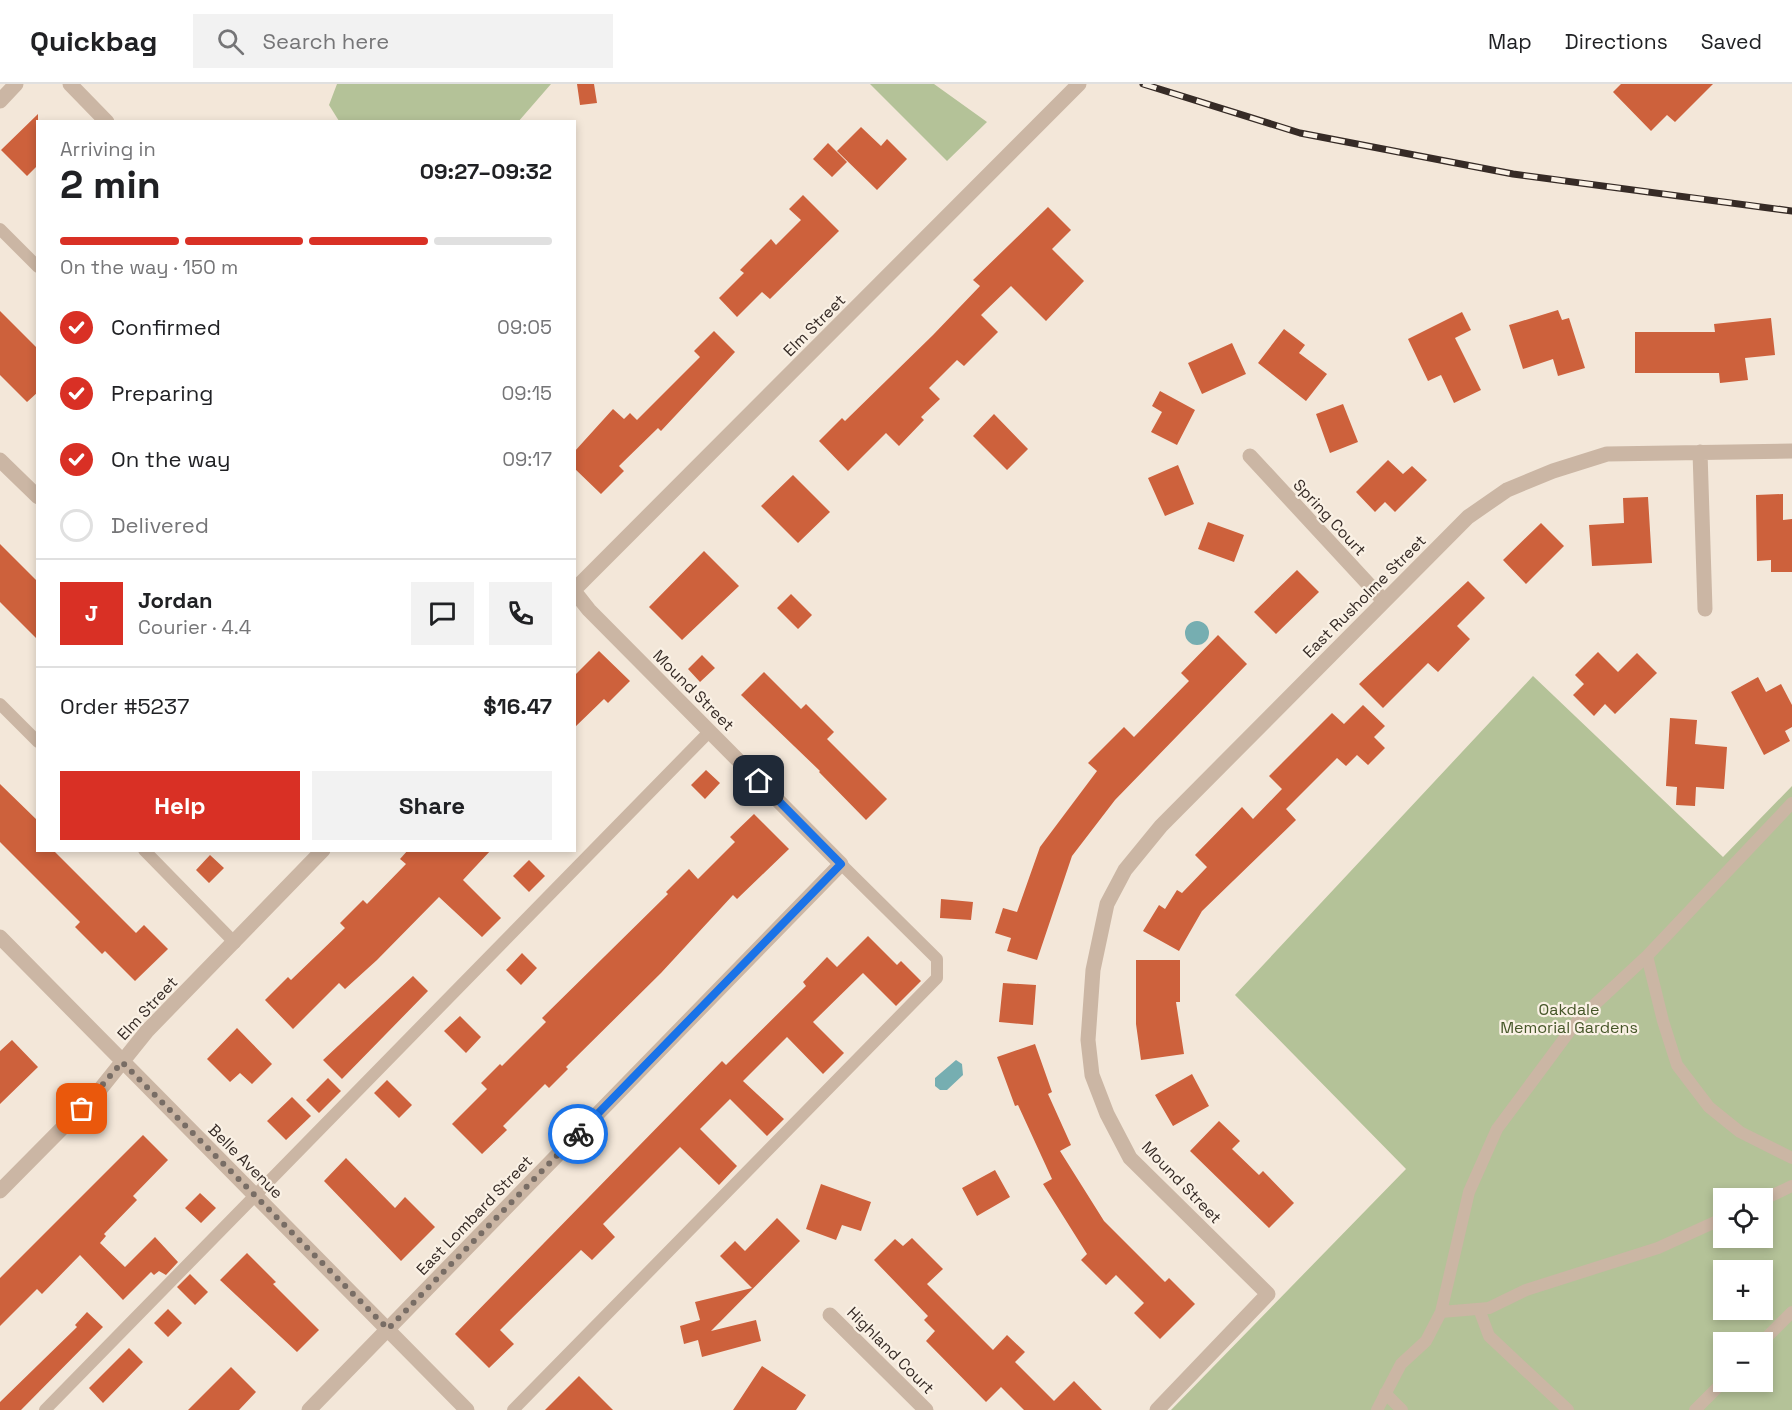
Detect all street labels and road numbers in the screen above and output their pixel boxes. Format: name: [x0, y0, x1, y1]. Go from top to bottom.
street label: Elm Street: [779, 290, 850, 361]
street label: Spring Court: [1289, 474, 1371, 560]
street label: East Rusholme Street: [1298, 530, 1430, 662]
street label: Mound Street: [649, 645, 739, 735]
street label: Elm Street: [113, 972, 182, 1045]
street label: Belle Avenue: [204, 1119, 288, 1203]
street label: Mound Street: [1137, 1137, 1226, 1228]
street label: East Lombard Street: [412, 1151, 537, 1280]
street label: Highland Court: [842, 1302, 939, 1399]

